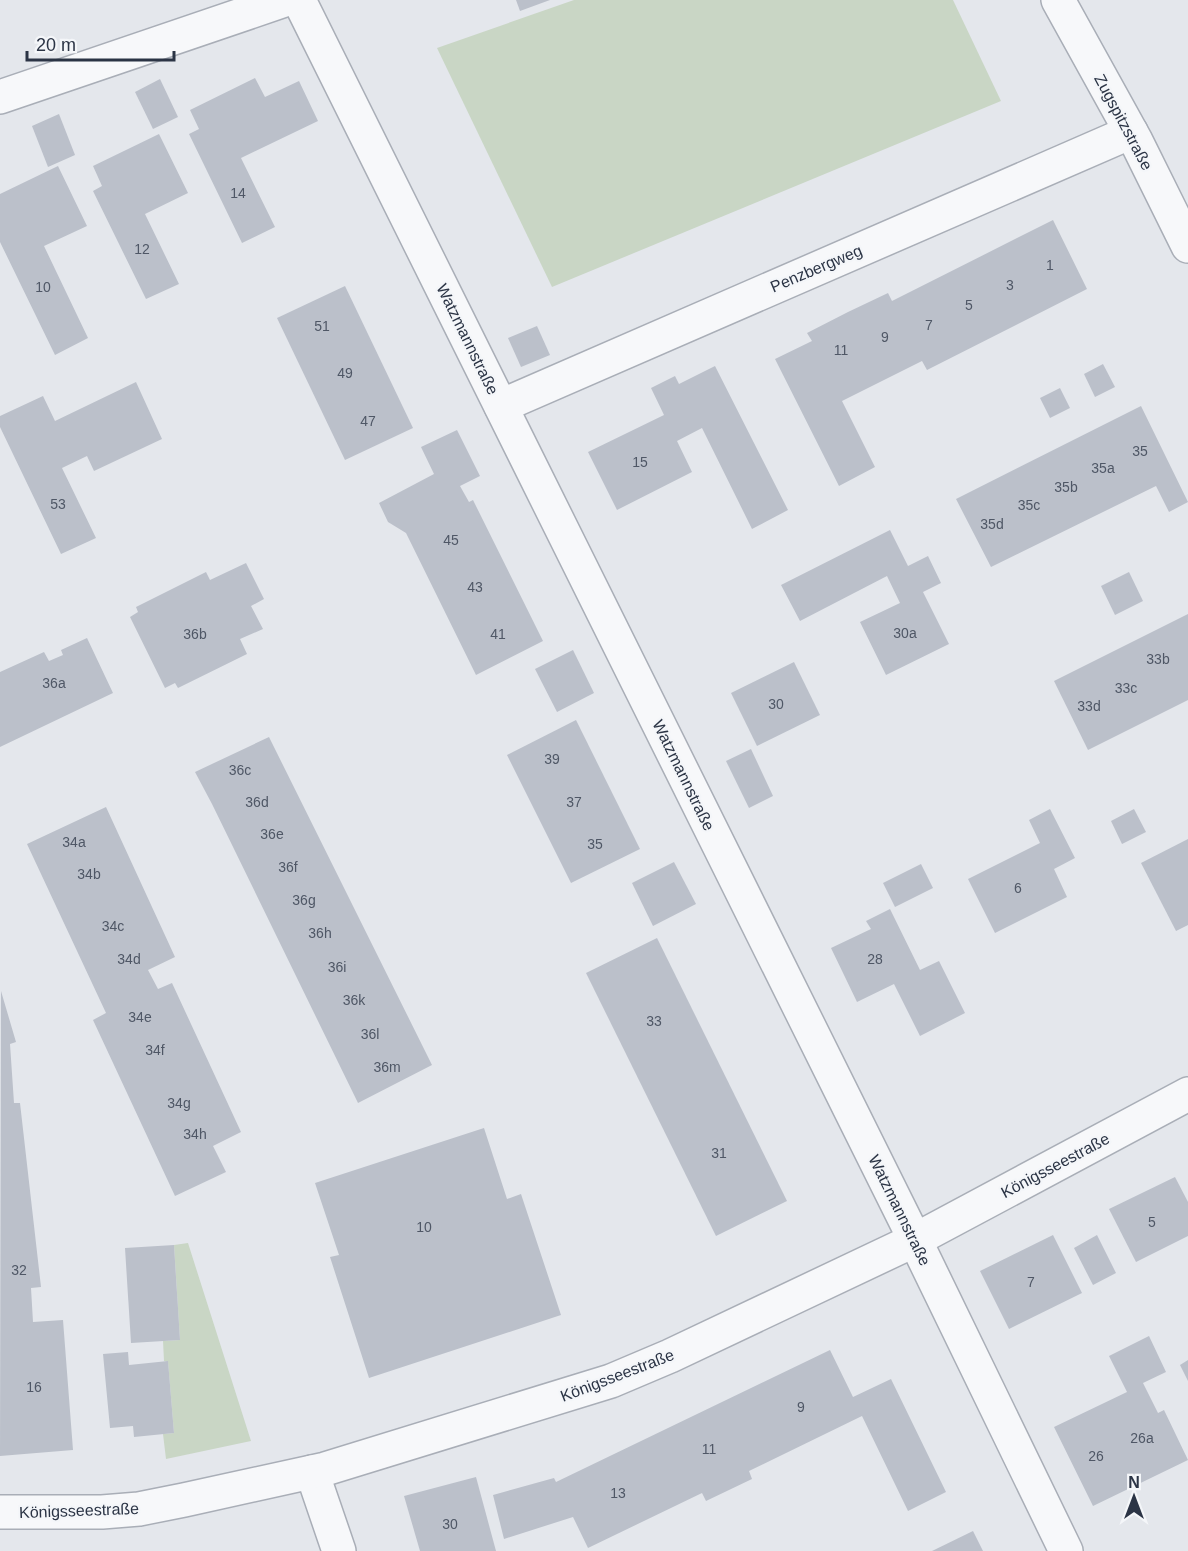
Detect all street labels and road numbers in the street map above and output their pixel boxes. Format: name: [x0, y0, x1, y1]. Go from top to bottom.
street label: Zugspitzstraße: [1091, 72, 1156, 173]
street label: Penzbergweg: [768, 242, 865, 295]
street label: Watzmannstraße: [433, 281, 502, 398]
street label: Watzmannstraße: [649, 717, 718, 834]
street label: Königsseestraße: [998, 1130, 1112, 1201]
street label: Watzmannstraße: [865, 1152, 934, 1269]
street label: Königsseestraße: [558, 1346, 676, 1405]
street label: Königsseestraße: [19, 1500, 139, 1521]

